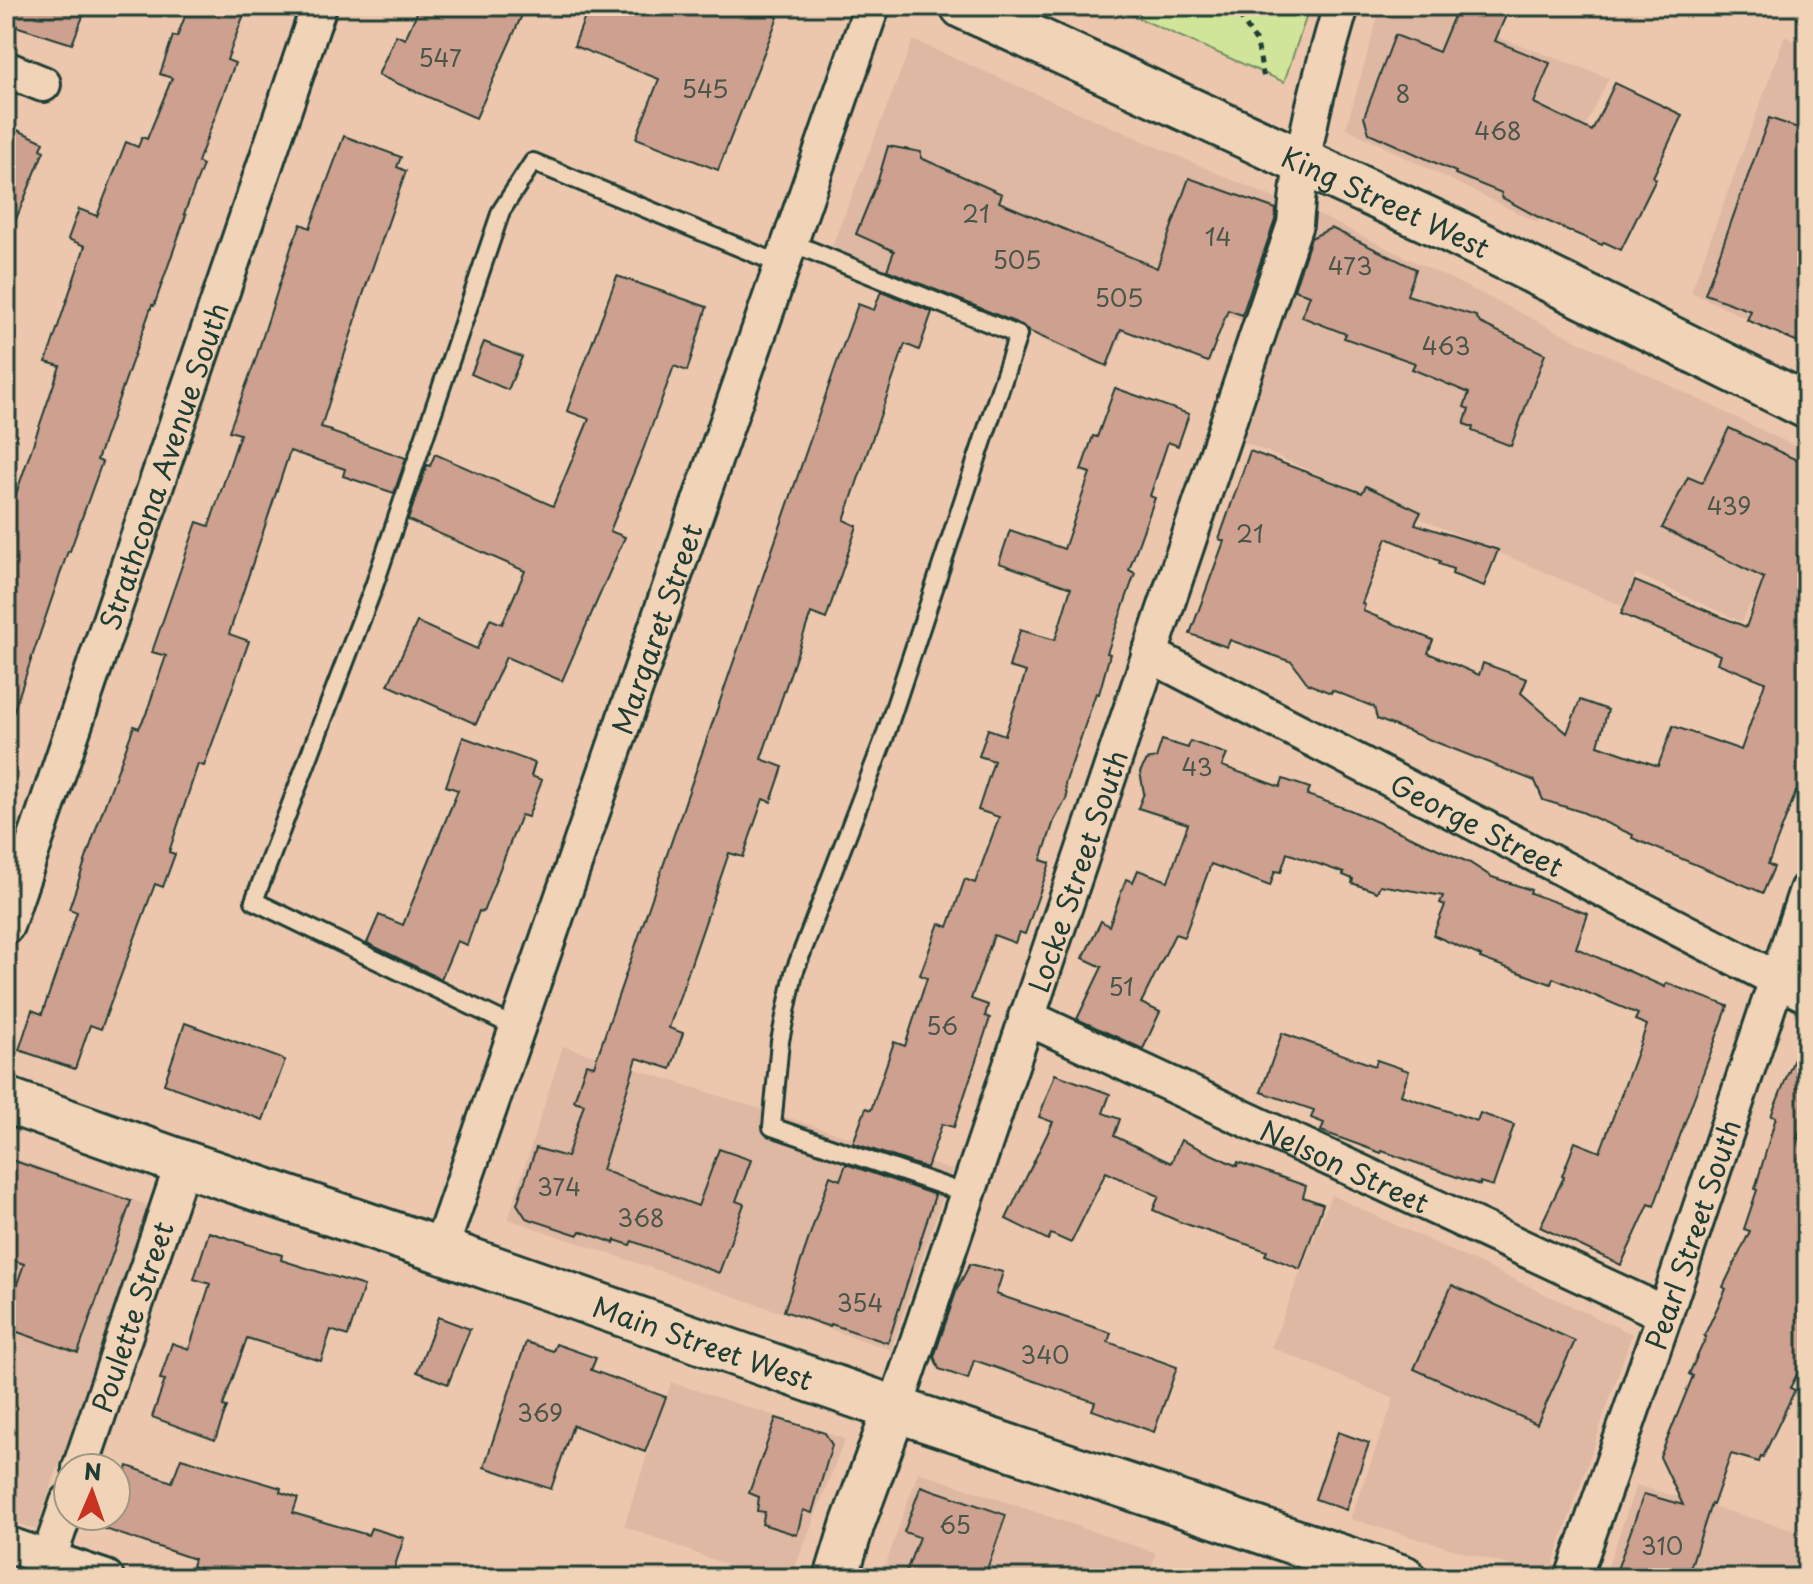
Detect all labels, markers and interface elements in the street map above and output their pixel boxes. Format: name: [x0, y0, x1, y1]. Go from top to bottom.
house number: 547: [418, 39, 462, 75]
house number: 545: [681, 70, 729, 106]
house number: 8: [1396, 75, 1411, 111]
house number: 468: [1474, 112, 1522, 148]
street label: King Street West: [1275, 134, 1498, 268]
house number: 21: [962, 195, 990, 231]
house number: 14: [1205, 218, 1231, 254]
house number: 505: [992, 241, 1042, 277]
house number: 473: [1328, 247, 1372, 283]
house number: 505: [1094, 279, 1144, 315]
street label: Strathcona Avenue South: [87, 296, 238, 635]
house number: 463: [1422, 327, 1470, 363]
house number: 439: [1707, 487, 1751, 523]
house number: 21: [1236, 515, 1264, 551]
street label: Margaret Street: [599, 517, 712, 740]
street label: Locke Street South: [1016, 744, 1138, 998]
house number: 43: [1181, 748, 1213, 784]
street label: George Street: [1383, 761, 1572, 887]
house number: 51: [1108, 968, 1134, 1004]
house number: 56: [926, 1007, 958, 1043]
street label: Nelson Street: [1254, 1108, 1437, 1223]
street label: Pearl Street South: [1633, 1113, 1750, 1355]
house number: 374: [537, 1168, 581, 1204]
house number: 368: [617, 1199, 665, 1235]
street label: Poulette Street: [79, 1215, 183, 1418]
street label: Main Street West: [587, 1284, 819, 1400]
house number: 354: [837, 1284, 883, 1320]
house number: 340: [1020, 1336, 1070, 1372]
house number: 369: [517, 1394, 563, 1430]
north arrow: [52, 1452, 132, 1532]
text: N: [83, 1454, 102, 1487]
house number: 65: [939, 1506, 971, 1542]
house number: 310: [1641, 1527, 1683, 1563]

